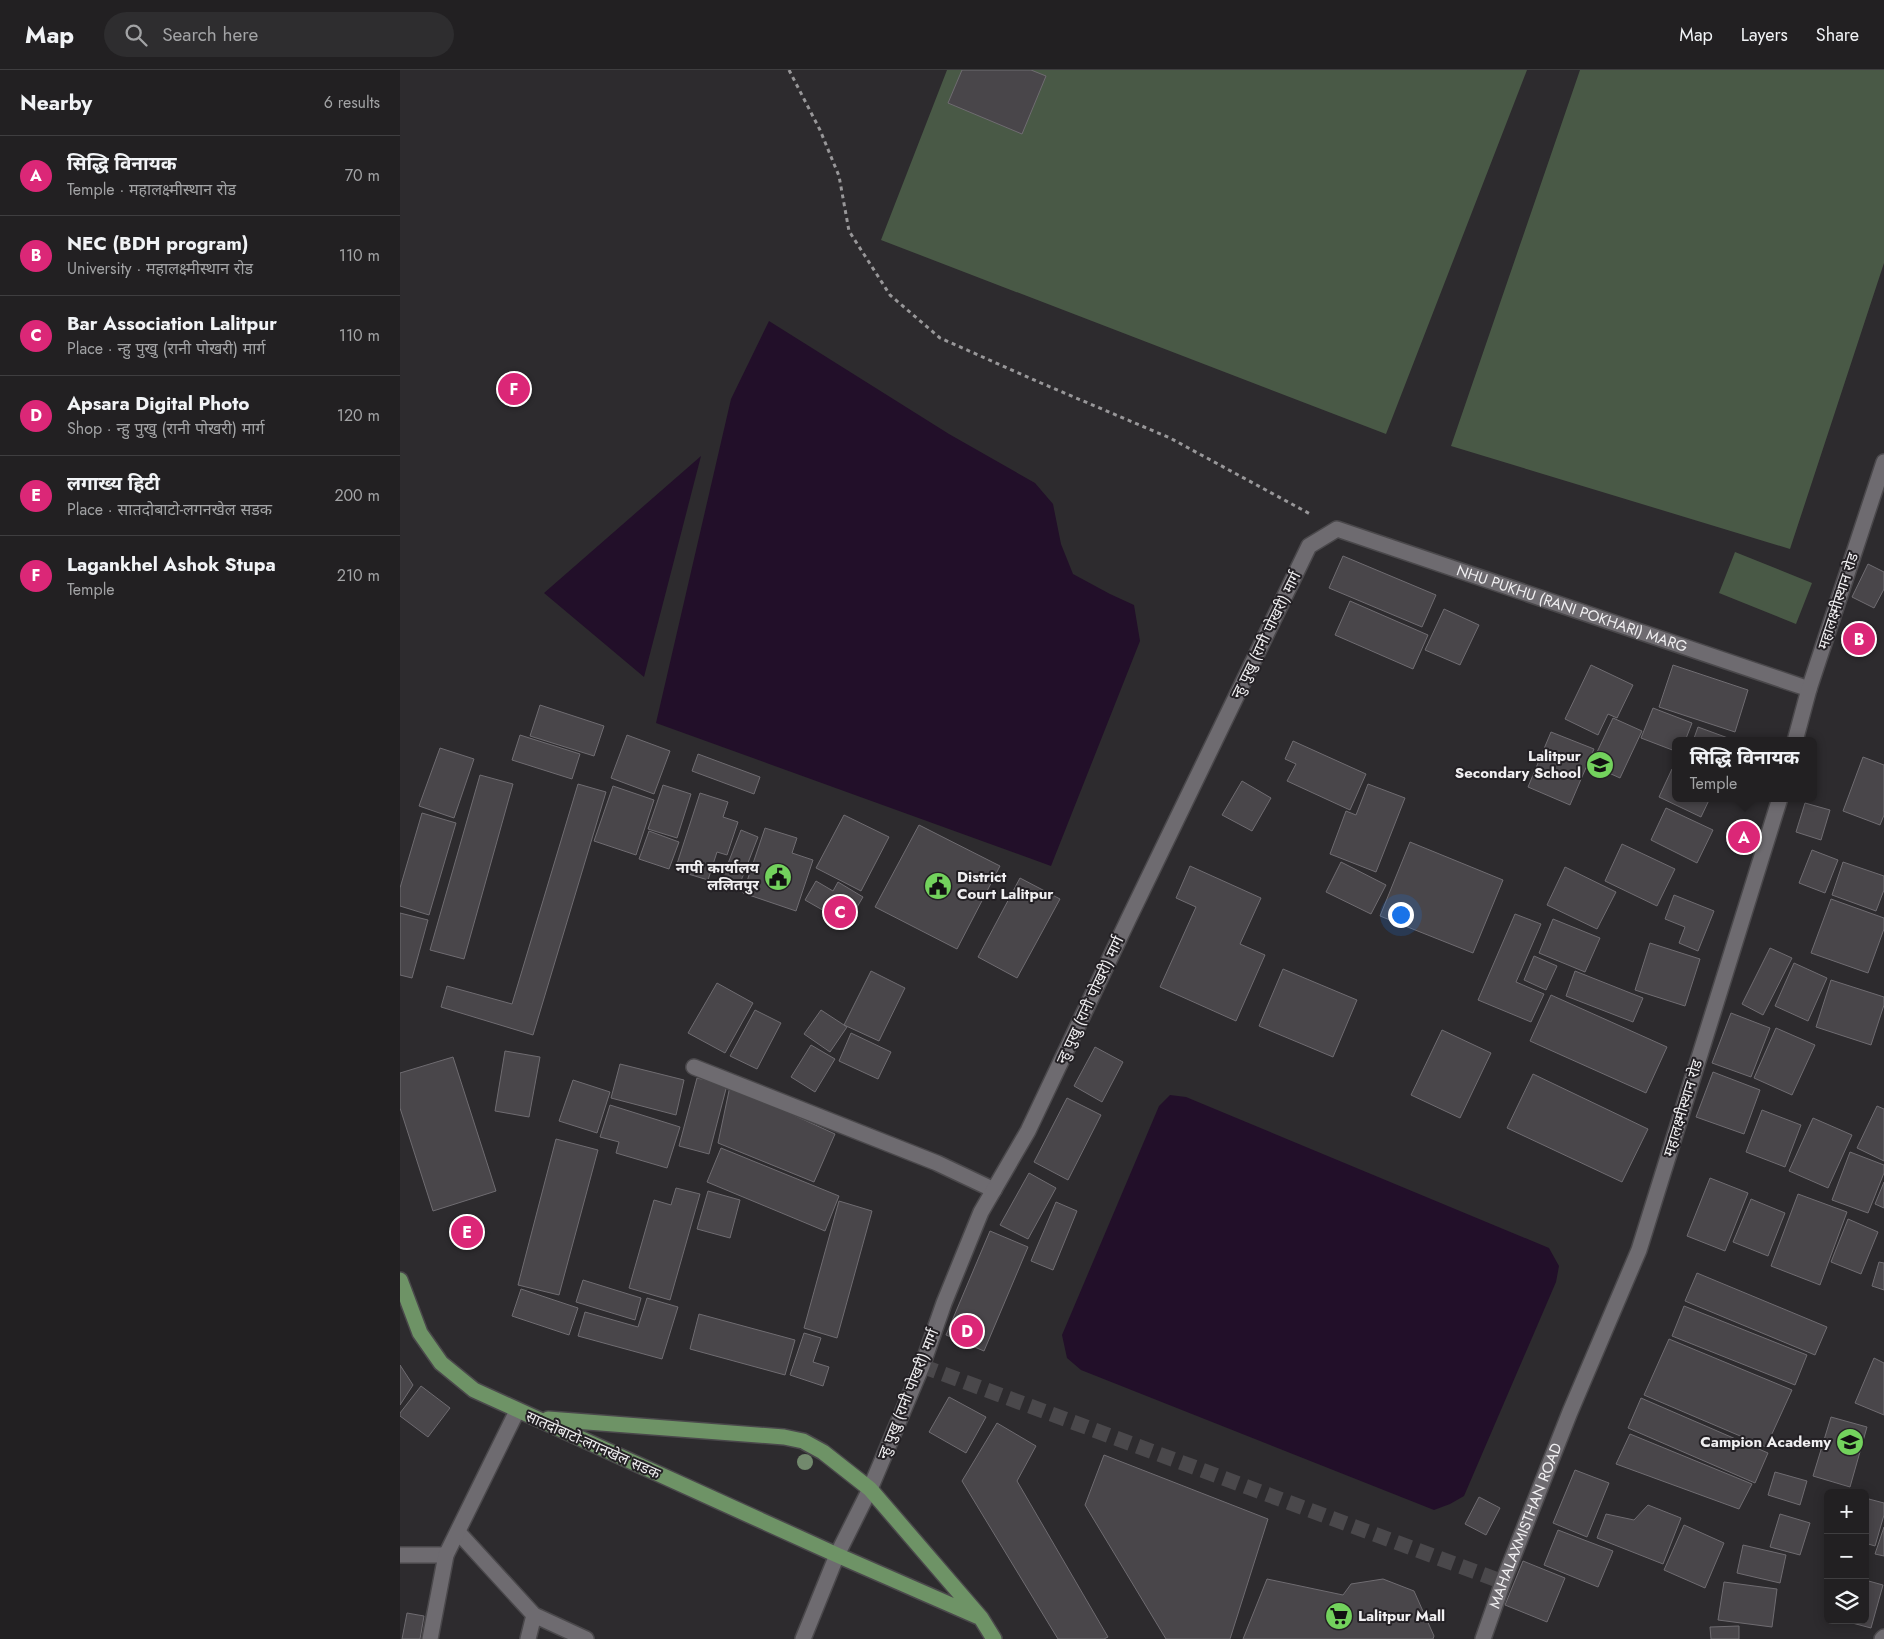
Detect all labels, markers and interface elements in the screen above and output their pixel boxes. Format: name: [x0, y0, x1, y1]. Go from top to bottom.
search box: [104, 12, 454, 57]
text: Map: [25, 17, 74, 52]
icon: search: [122, 21, 150, 49]
text: Search here: [162, 21, 258, 48]
text: Map: [1679, 22, 1713, 48]
text: Layers: [1741, 22, 1788, 48]
text: Share: [1816, 22, 1859, 48]
text: Nearby: [20, 88, 92, 118]
text: 6 results: [324, 91, 380, 114]
text: सिद्धि विनायक: [67, 150, 176, 177]
text: A: [30, 164, 42, 187]
text: 70 m: [345, 164, 380, 187]
text: Temple · महालक्ष्मीस्थान रोड: [67, 178, 236, 201]
text: NEC (BDH program): [67, 230, 248, 257]
text: B: [31, 244, 41, 267]
text: 110 m: [339, 244, 380, 267]
text: University · महालक्ष्मीस्थान रोड: [67, 257, 253, 280]
text: Bar Association Lalitpur: [67, 310, 277, 337]
text: C: [30, 324, 42, 347]
text: 110 m: [339, 324, 380, 347]
text: Place · न्हु पुखु (रानी पोखरी) मार्ग: [67, 337, 265, 360]
pin: F: [498, 370, 530, 408]
text: Apsara Digital Photo: [67, 390, 250, 417]
text: D: [30, 404, 42, 427]
text: 120 m: [337, 404, 380, 427]
text: Shop · न्हु पुखु (रानी पोखरी) मार्ग: [67, 417, 264, 440]
text: लगाख्य हिटी: [67, 470, 160, 497]
text: E: [31, 484, 41, 507]
text: 200 m: [334, 484, 380, 507]
text: Place · सातदोबाटो-लगनखेल सडक: [67, 498, 272, 521]
street label: महालक्ष्मीस्थान रोड: [1812, 549, 1864, 652]
text: Lagankhel Ashok Stupa: [67, 551, 276, 578]
street label: NHU PUKHU (RANI POKHARI) MARG: [1454, 559, 1690, 658]
text: F: [32, 564, 40, 587]
text: 210 m: [337, 564, 380, 587]
street label: न्हु पुखु (रानी पोखरी) मार्ग: [1226, 567, 1307, 702]
text: Temple: [67, 578, 115, 601]
pin: B: [1843, 620, 1875, 658]
popup: [1672, 737, 1817, 802]
text: सिद्धि विनायक: [1690, 744, 1799, 771]
place label: Lalitpur Secondary School: [1455, 745, 1582, 784]
school or university icon: Lalitpur Secondary School: [1585, 750, 1615, 780]
text: Temple: [1690, 772, 1737, 795]
pin: A: [1728, 818, 1760, 856]
place label: नापी कार्यालय ललितपुर: [676, 857, 759, 896]
public building icon: नापी कार्यालय ललितपुर: [763, 862, 793, 892]
place label: District Court Lalitpur: [957, 866, 1054, 905]
public building icon: District Court Lalitpur: [923, 871, 953, 901]
pin: C: [824, 893, 856, 931]
your location: [1388, 902, 1414, 928]
street label: न्हु पुखु (रानी पोखरी) मार्ग: [1051, 932, 1130, 1068]
street label: महालक्ष्मीस्थान रोड: [1658, 1056, 1708, 1159]
pin: E: [451, 1213, 483, 1251]
pin: D: [951, 1312, 983, 1350]
street label: न्हु पुखु (रानी पोखरी) मार्ग: [872, 1325, 945, 1462]
street label: सातदोबाटो-लगनखेल सडक: [522, 1405, 664, 1485]
school or university icon: Campion Academy: [1835, 1427, 1865, 1457]
place label: Campion Academy: [1700, 1431, 1831, 1453]
street label: MAHALAXMISTHAN ROAD: [1484, 1440, 1568, 1611]
map controls: [1824, 1489, 1869, 1624]
button: +: [1824, 1489, 1869, 1534]
button: −: [1824, 1534, 1869, 1579]
button: layers: [1824, 1579, 1869, 1624]
supermarket icon: Lalitpur Mall: [1324, 1601, 1354, 1631]
place label: Lalitpur Mall: [1358, 1605, 1445, 1627]

